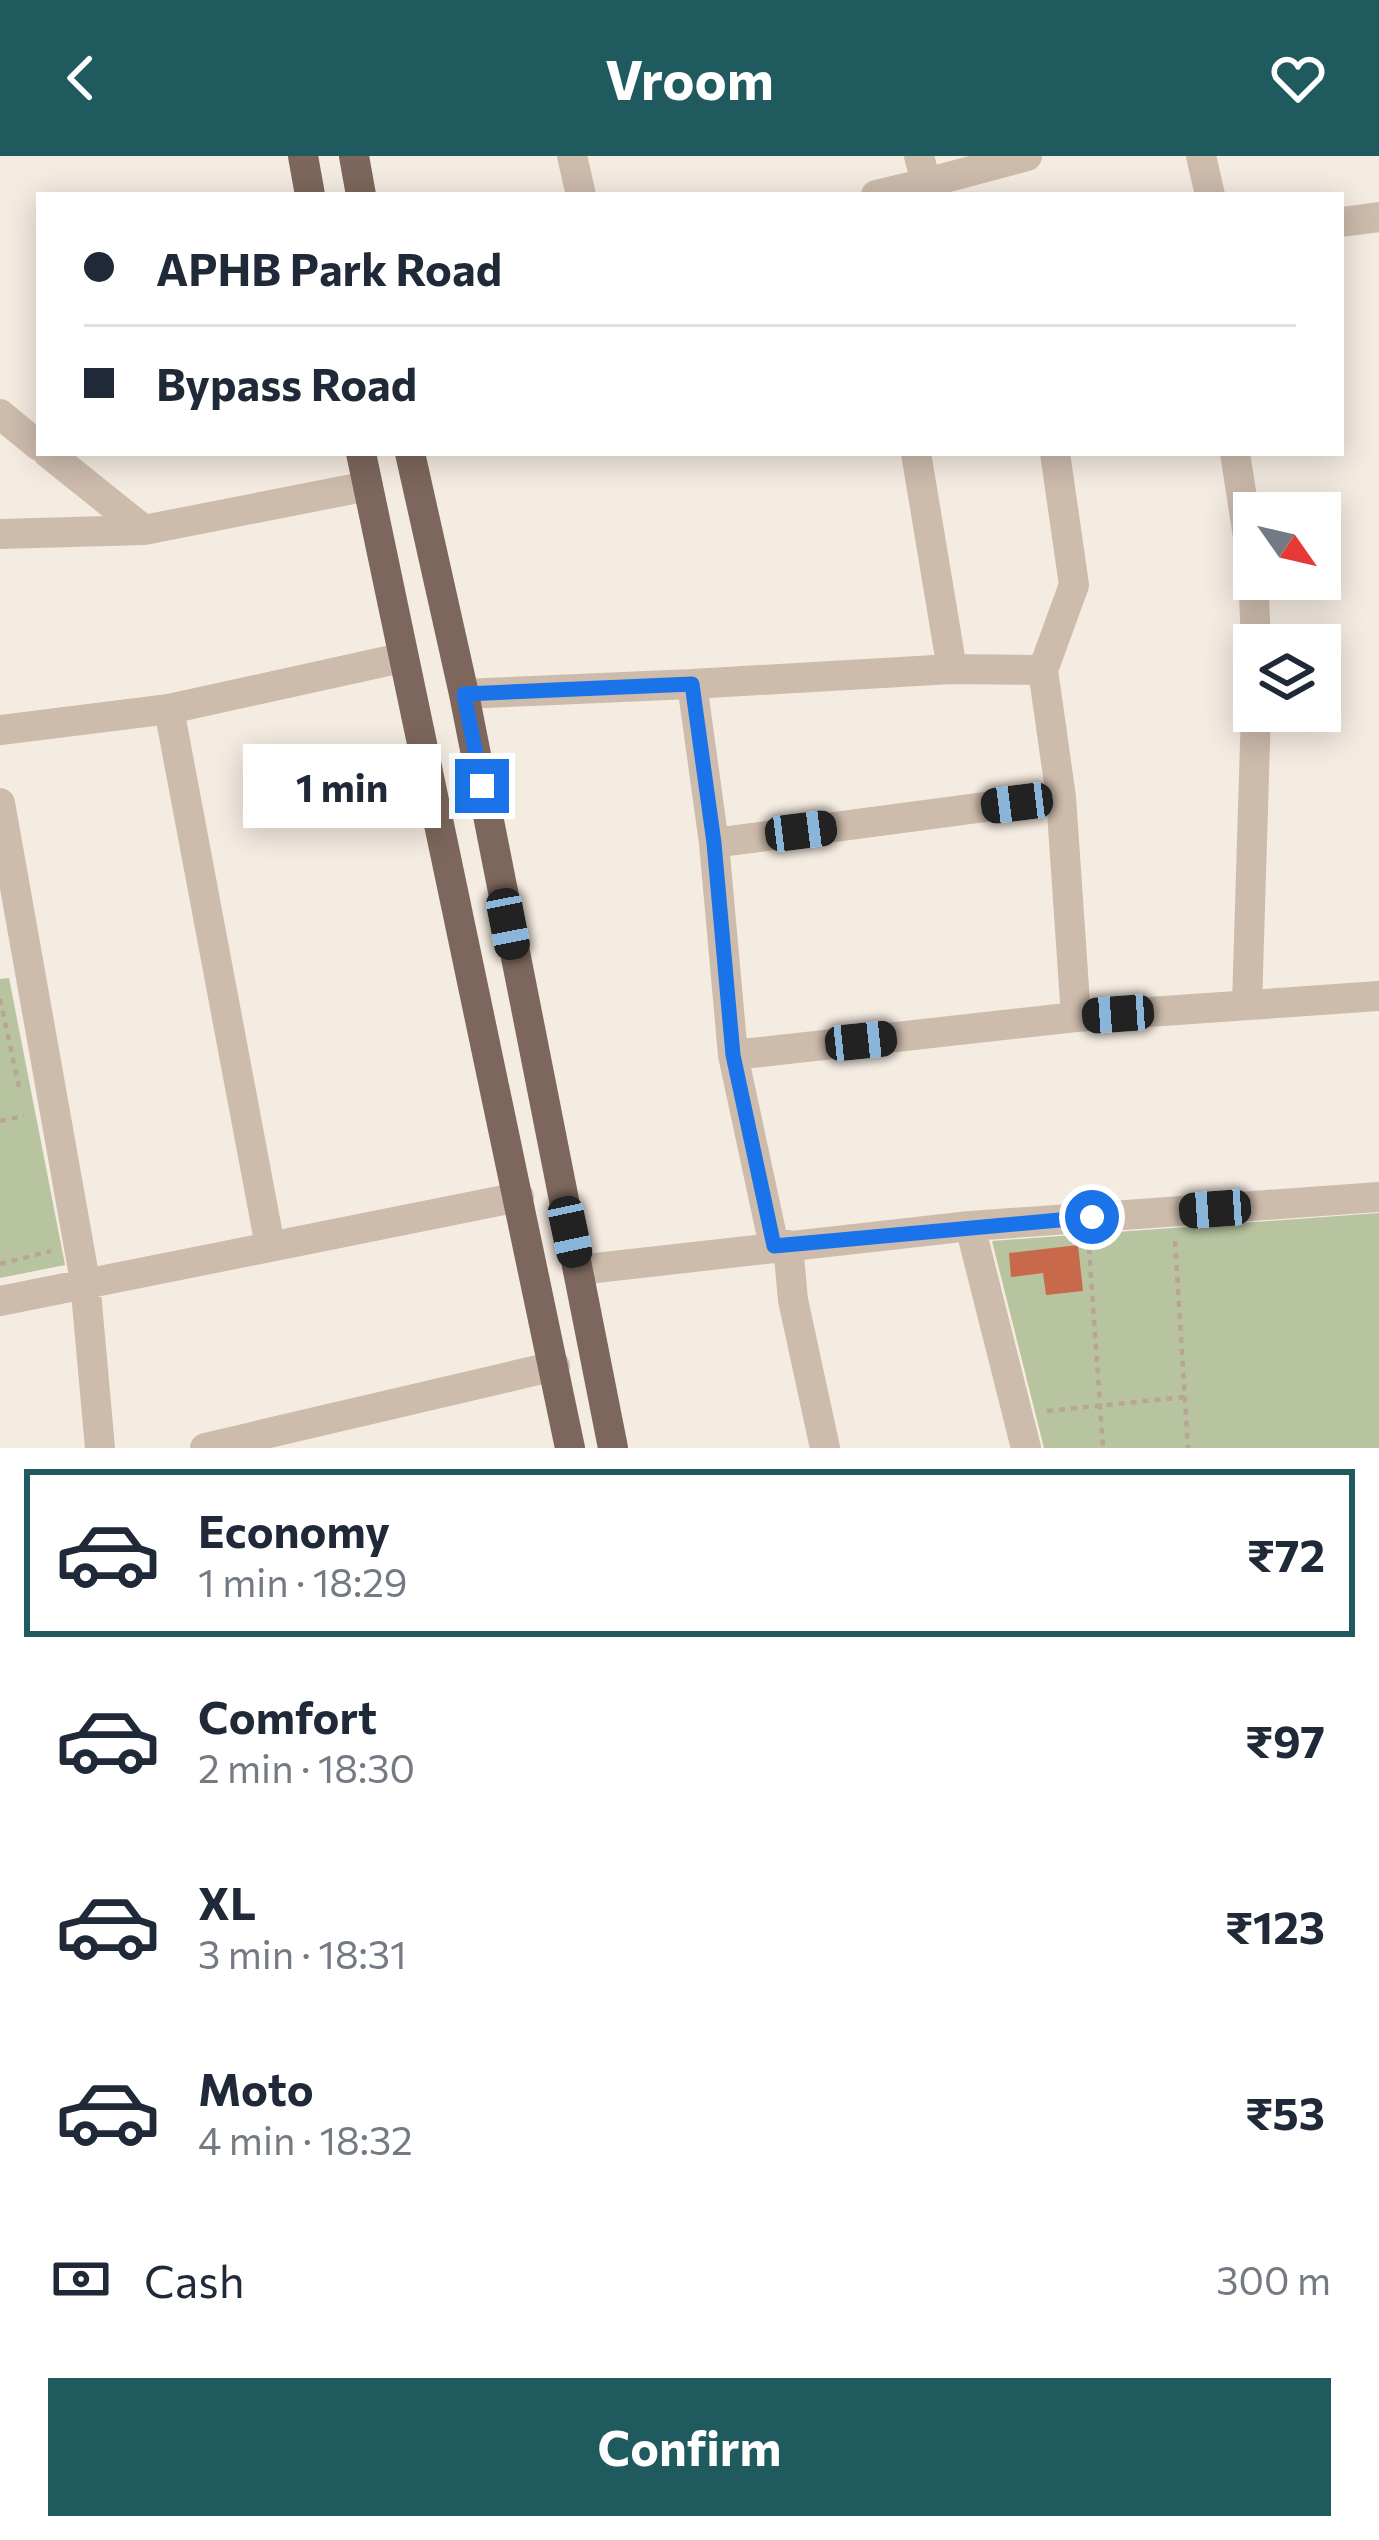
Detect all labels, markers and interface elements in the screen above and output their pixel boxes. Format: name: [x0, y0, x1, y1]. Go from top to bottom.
icon: back: [48, 45, 114, 111]
text: Vroom: [605, 45, 774, 111]
icon: heart: [1265, 45, 1331, 111]
text: APHB Park Road: [156, 240, 502, 295]
text: Bypass Road: [156, 355, 417, 410]
north arrow: [1233, 492, 1341, 600]
map controls: [1233, 492, 1341, 732]
button: layers: [1233, 624, 1341, 732]
callout: 1 min: [242, 744, 440, 828]
route end: [455, 759, 509, 813]
text: 1 min: [296, 762, 388, 810]
car: [979, 781, 1055, 825]
car: [763, 809, 839, 853]
car: [483, 885, 533, 963]
car: [1081, 994, 1155, 1034]
car: [823, 1019, 899, 1063]
car: [1178, 1189, 1252, 1229]
route start: [1065, 1190, 1119, 1244]
car: [545, 1193, 595, 1271]
icon: car: [54, 1499, 162, 1607]
text: Economy: [198, 1502, 390, 1557]
text: ₹72: [1247, 1526, 1325, 1581]
text: 1 min · 18:29: [198, 1557, 407, 1605]
icon: car: [54, 1685, 162, 1793]
text: Comfort: [198, 1688, 377, 1743]
text: ₹97: [1245, 1712, 1325, 1767]
text: 2 min · 18:30: [198, 1743, 415, 1791]
icon: car: [54, 1871, 162, 1979]
text: XL: [198, 1874, 256, 1929]
text: ₹123: [1225, 1898, 1325, 1953]
text: 3 min · 18:31: [198, 1929, 407, 1977]
icon: car: [54, 2057, 162, 2165]
text: Moto: [198, 2060, 314, 2115]
text: ₹53: [1245, 2084, 1325, 2139]
text: 4 min · 18:32: [198, 2115, 413, 2163]
icon: cash: [48, 2246, 114, 2312]
text: Cash: [144, 2252, 245, 2307]
text: 300 m: [1216, 2255, 1331, 2303]
button: Confirm: [48, 2378, 1331, 2516]

